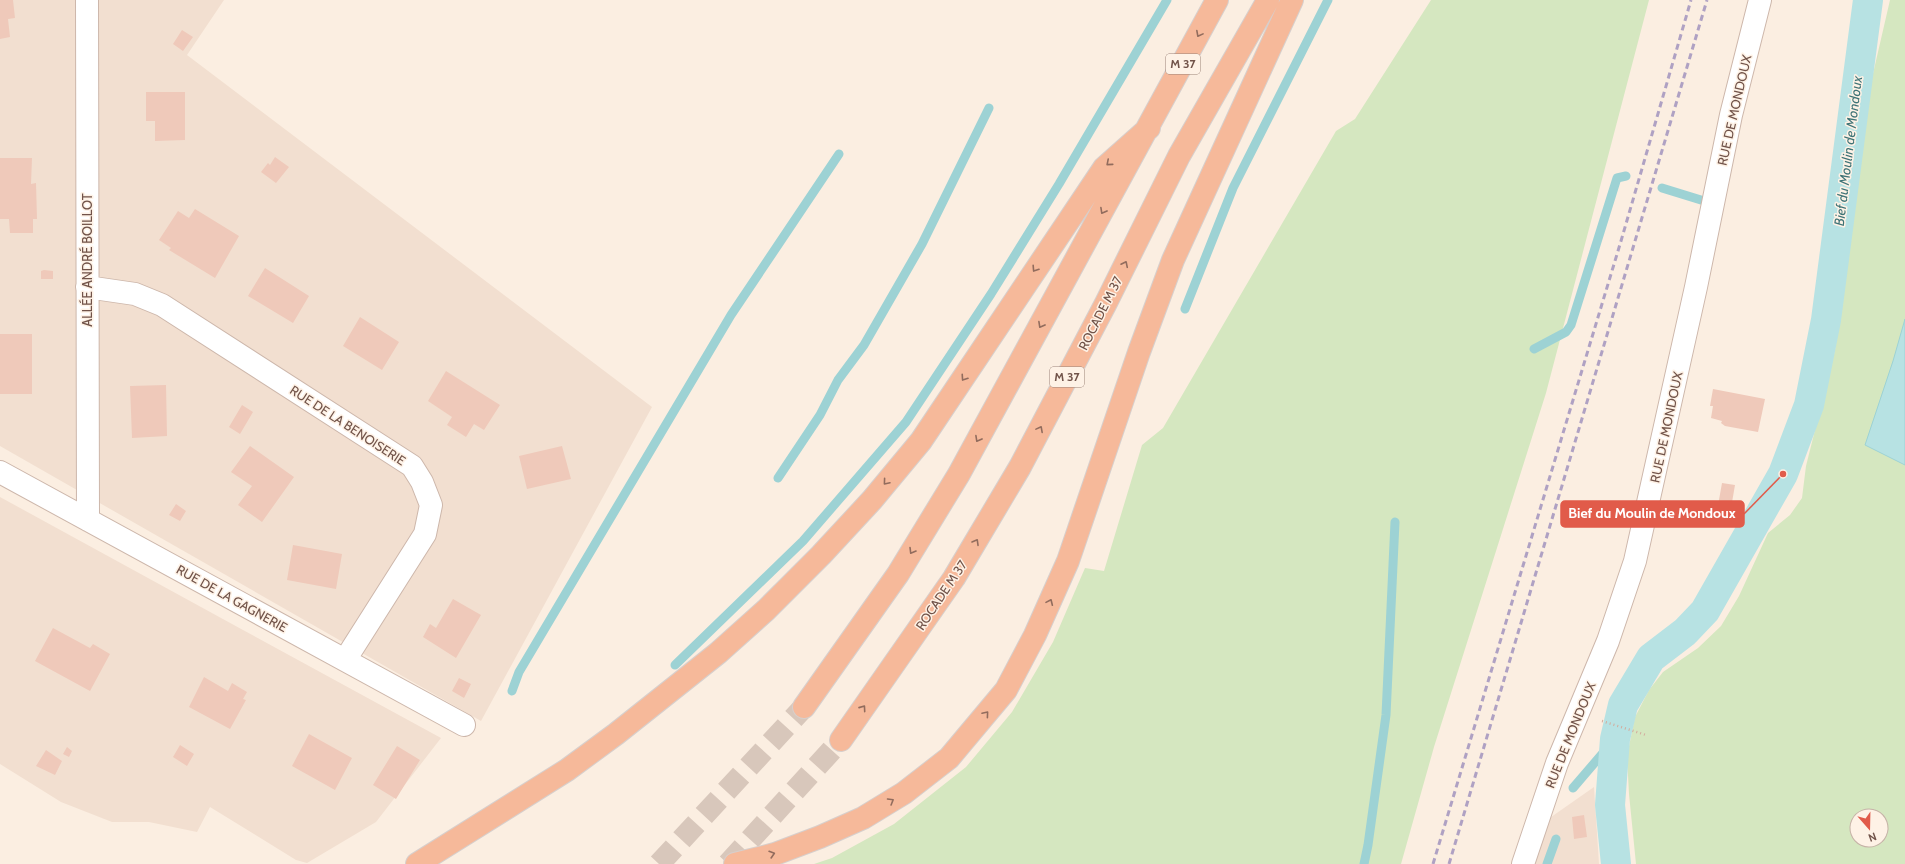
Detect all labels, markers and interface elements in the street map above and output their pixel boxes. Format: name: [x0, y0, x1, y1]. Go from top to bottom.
one-way arrow: [1196, 30, 1204, 38]
street label: RUE DE MONDOUX: [1713, 53, 1755, 167]
road number: M 37: [1166, 54, 1200, 74]
water label: Bief du Moulin de Mondoux: [1830, 74, 1866, 227]
one-way arrow: [1107, 158, 1114, 165]
street label: ALLÉE ANDRÉ BOILLOT: [78, 193, 95, 327]
one-way arrow: [1101, 207, 1108, 214]
one-way arrow: [1120, 261, 1128, 268]
one-way arrow: [1032, 265, 1040, 272]
street label: ROCADE M 37: [1075, 273, 1126, 352]
one-way arrow: [1038, 321, 1045, 328]
road number: M 37: [1050, 367, 1084, 387]
street label: RUE DE MONDOUX: [1646, 370, 1686, 484]
one-way arrow: [961, 374, 969, 381]
street label: RUE DE LA BENOISERIE: [287, 382, 409, 468]
one-way arrow: [1035, 426, 1042, 433]
one-way arrow: [975, 435, 983, 442]
one-way arrow: [884, 478, 891, 485]
callout: Bief du Moulin de Mondoux: [1561, 501, 1744, 527]
text: Bief du Moulin de Mondoux: [1568, 504, 1736, 522]
one-way arrow: [971, 539, 978, 546]
one-way arrow: [909, 547, 917, 554]
street label: ROCADE M 37: [912, 557, 970, 633]
street label: RUE DE LA GAGNERIE: [174, 561, 290, 635]
one-way arrow: [1045, 599, 1053, 606]
street label: RUE DE MONDOUX: [1541, 679, 1599, 790]
one-way arrow: [858, 705, 865, 712]
one-way arrow: [981, 711, 988, 719]
one-way arrow: [887, 799, 894, 806]
north arrow: [1849, 808, 1889, 848]
text: N: [1866, 829, 1878, 845]
one-way arrow: [769, 850, 776, 859]

